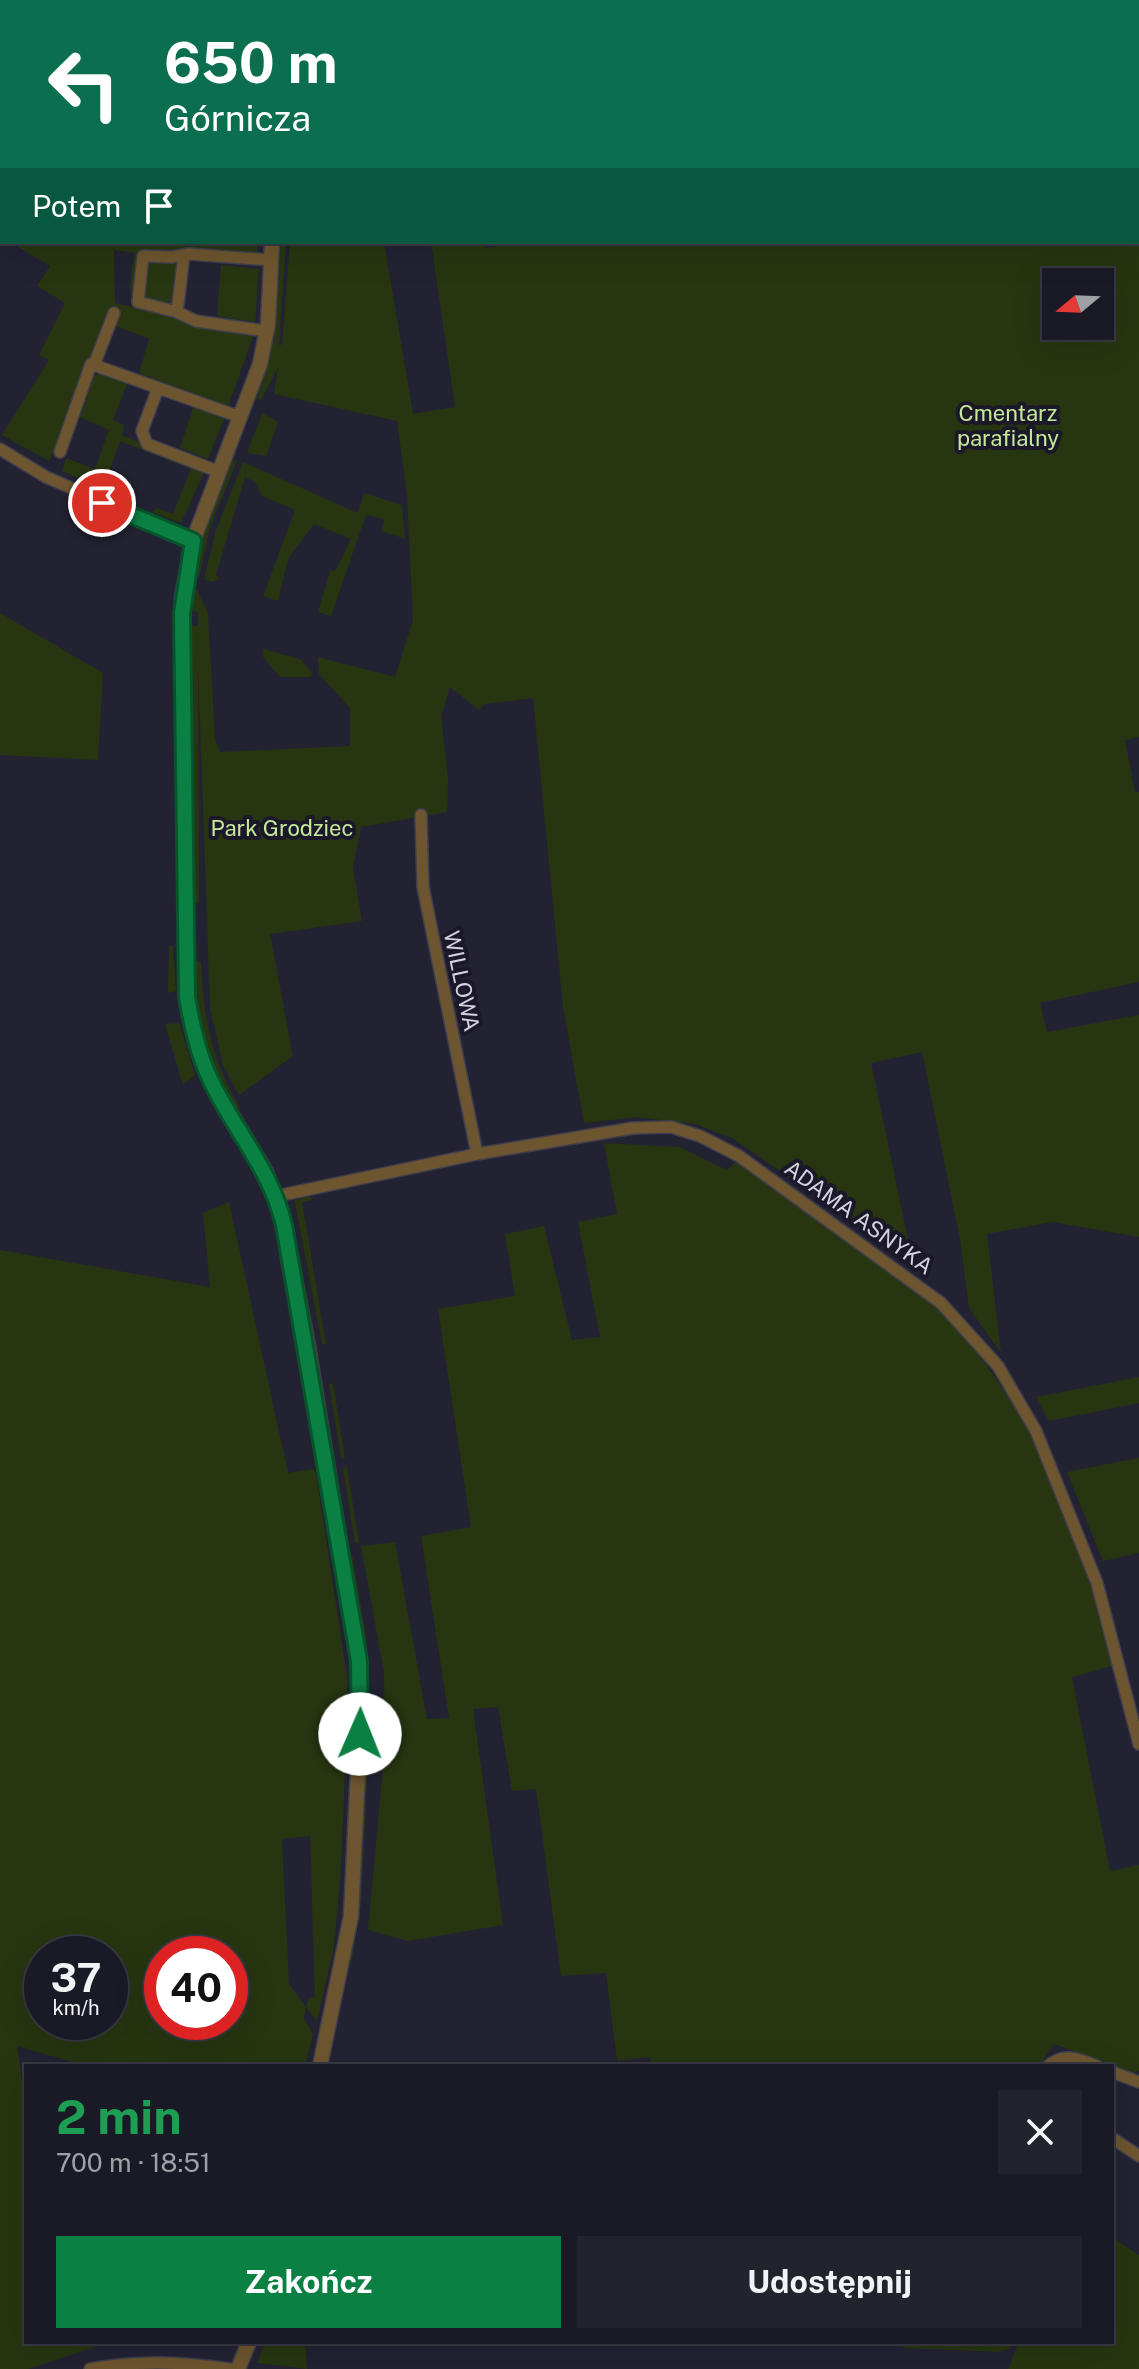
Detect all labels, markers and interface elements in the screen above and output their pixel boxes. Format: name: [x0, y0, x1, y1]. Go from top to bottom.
text: 650 m: [164, 30, 338, 96]
icon: left: [32, 32, 136, 136]
text: Górnicza: [164, 97, 311, 139]
icon: arrive: [137, 184, 181, 228]
text: Potem: [32, 188, 121, 224]
north arrow: [1042, 268, 1114, 340]
map controls: [1042, 268, 1114, 340]
park label: Cmentarz parafialny: [957, 400, 1059, 451]
pin: [68, 469, 136, 537]
icon: arrive: [80, 481, 124, 525]
park label: Park Grodziec: [211, 815, 353, 841]
street label: WILLOWA: [439, 928, 485, 1034]
street label: ADAMA ASNYKA: [780, 1154, 938, 1280]
position arrow: [318, 1692, 402, 1776]
speed limit sign: 40: [144, 1936, 248, 2040]
text: 37: [51, 1954, 101, 2001]
text: km/h: [52, 1996, 100, 2020]
text: 2 min: [56, 2088, 182, 2145]
button: close: [998, 2090, 1082, 2174]
text: 700 m · 18:51: [56, 2147, 211, 2178]
button: Zakończ: [56, 2236, 561, 2328]
button: Udostępnij: [577, 2236, 1082, 2328]

